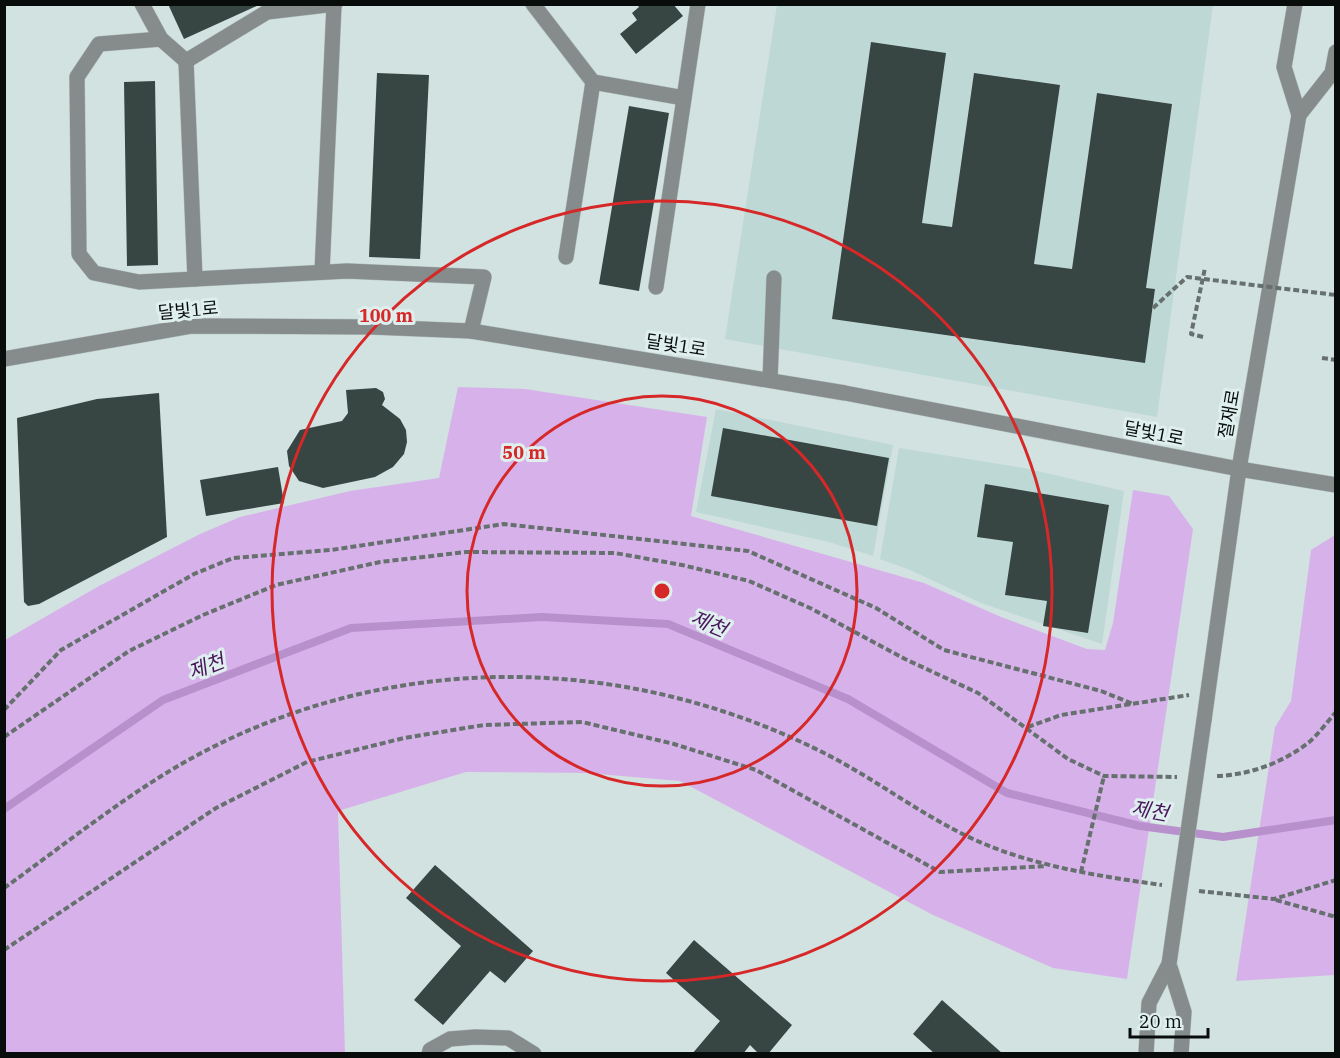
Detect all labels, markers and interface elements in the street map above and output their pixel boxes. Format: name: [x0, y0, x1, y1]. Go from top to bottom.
street label: 달빛1로: [157, 296, 219, 324]
text: 100 m: [359, 304, 414, 327]
street label: 달빛1로: [644, 329, 708, 361]
street label: 절재로: [1213, 388, 1245, 440]
street label: 달빛1로: [1122, 416, 1186, 450]
text: 50 m: [502, 441, 546, 464]
centre of rings: [652, 581, 672, 601]
water label: 제천: [687, 603, 734, 644]
water label: 제천: [184, 646, 230, 685]
water label: 제천: [1130, 794, 1173, 827]
scale bar: [1130, 1001, 1208, 1039]
text: 20 m: [1139, 1010, 1182, 1033]

